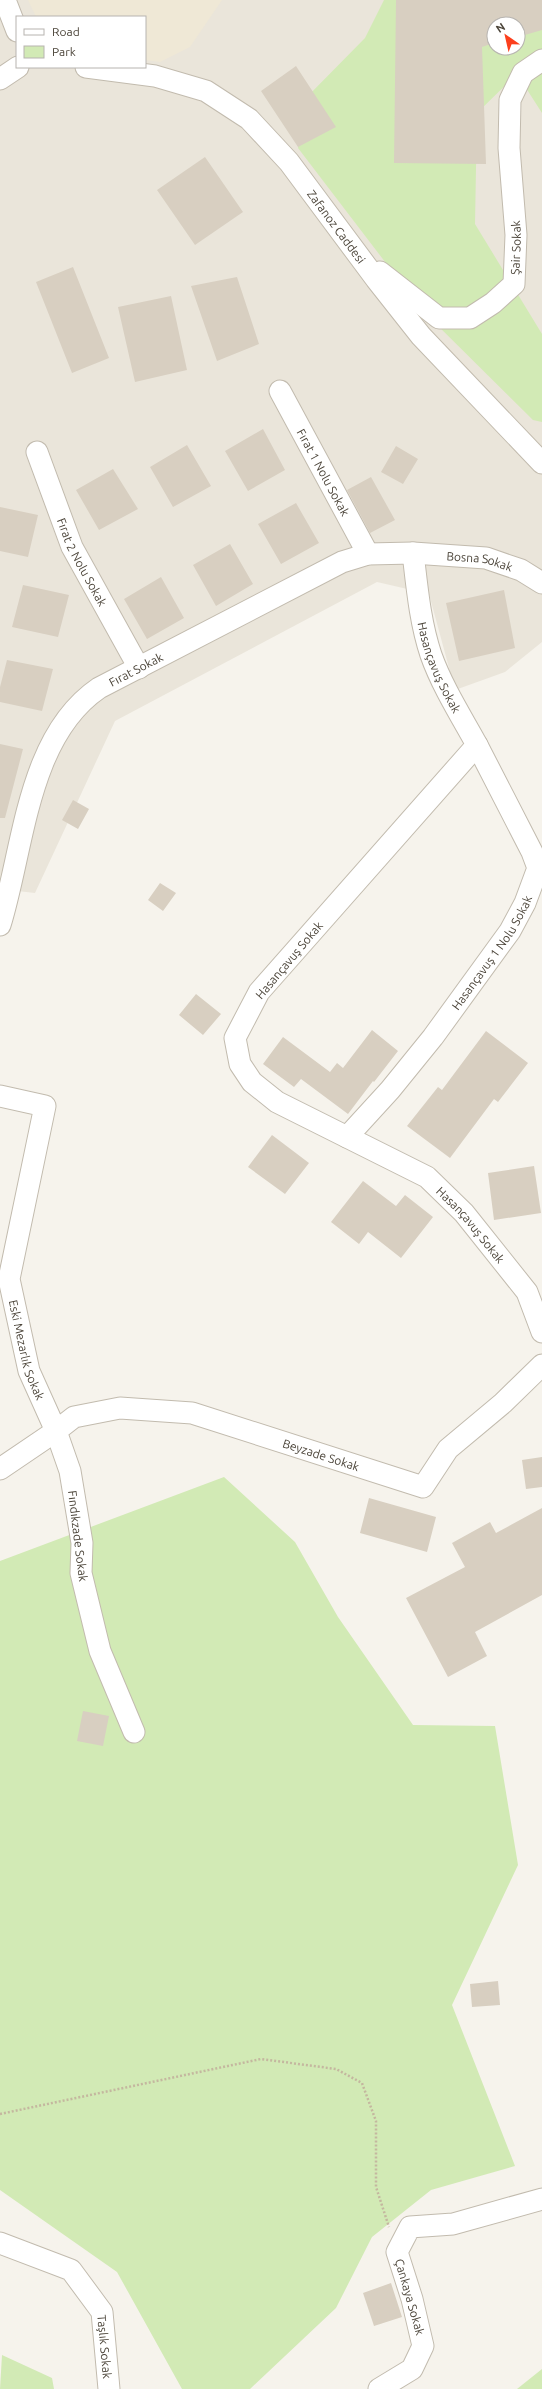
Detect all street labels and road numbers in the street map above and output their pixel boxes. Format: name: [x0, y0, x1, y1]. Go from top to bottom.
street label: Zafanoz Caddesi: [305, 187, 368, 266]
street label: Şair Sokak: [508, 220, 523, 275]
street label: Fırat 1 Nolu Sokak: [295, 426, 352, 518]
street label: Fırat 2 Nolu Sokak: [55, 516, 110, 608]
street label: Bosna Sokak: [446, 549, 514, 573]
street label: Hasançavuş Sokak: [416, 621, 464, 715]
street label: Fırat Sokak: [106, 650, 165, 688]
street label: Hasançavuş 1 Nolu Sokak: [449, 894, 534, 1012]
street label: Hasançavuş Sokak: [253, 919, 325, 1001]
street label: Hasançavuş Sokak: [434, 1184, 508, 1265]
street label: Eski Mezarlık Sokak: [7, 1299, 48, 1402]
street label: Beyzade Sokak: [281, 1436, 361, 1473]
street label: Fındıkzade Sokak: [66, 1490, 90, 1582]
street label: Çankaya Sokak: [393, 2257, 427, 2337]
street label: Taşlık Sokak: [96, 2314, 115, 2379]

